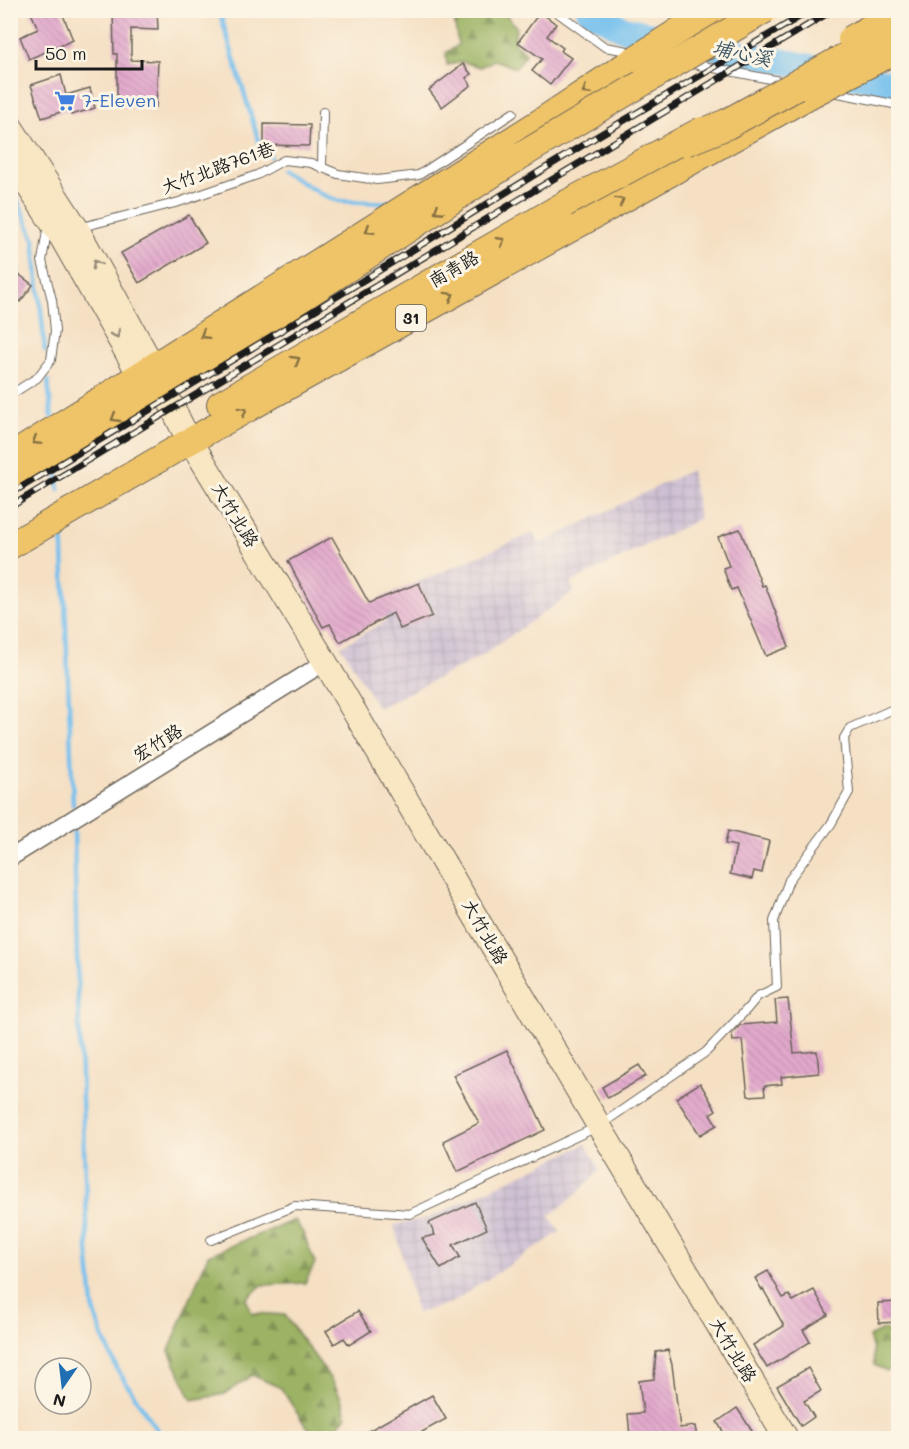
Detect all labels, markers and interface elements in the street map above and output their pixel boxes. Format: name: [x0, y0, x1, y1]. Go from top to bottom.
scale bar: [36, 33, 142, 71]
water label: 埔心溪: [710, 33, 775, 71]
text: 50 m: [45, 41, 87, 65]
one-way arrow: [582, 84, 592, 96]
place label: 7-Eleven: [82, 88, 156, 112]
supermarket icon: 7-Eleven: [53, 89, 77, 113]
street label: 大竹北路761巷: [158, 135, 278, 199]
one-way arrow: [614, 197, 625, 208]
one-way arrow: [434, 202, 444, 214]
one-way arrow: [365, 223, 375, 235]
one-way arrow: [495, 237, 505, 248]
street label: 南青路: [424, 244, 483, 292]
one-way arrow: [92, 259, 103, 270]
one-way arrow: [444, 292, 454, 303]
road number: 31: [396, 305, 426, 331]
one-way arrow: [200, 327, 210, 339]
one-way arrow: [109, 328, 120, 338]
one-way arrow: [290, 356, 300, 367]
one-way arrow: [237, 407, 247, 419]
one-way arrow: [111, 411, 121, 423]
one-way arrow: [32, 433, 42, 445]
street label: 大竹北路: [207, 477, 265, 552]
street label: 宏竹路: [128, 718, 187, 767]
street label: 大竹北路: [457, 894, 514, 969]
street label: 大竹北路: [705, 1312, 763, 1387]
north arrow: [33, 1356, 93, 1416]
text: N: [51, 1389, 68, 1413]

